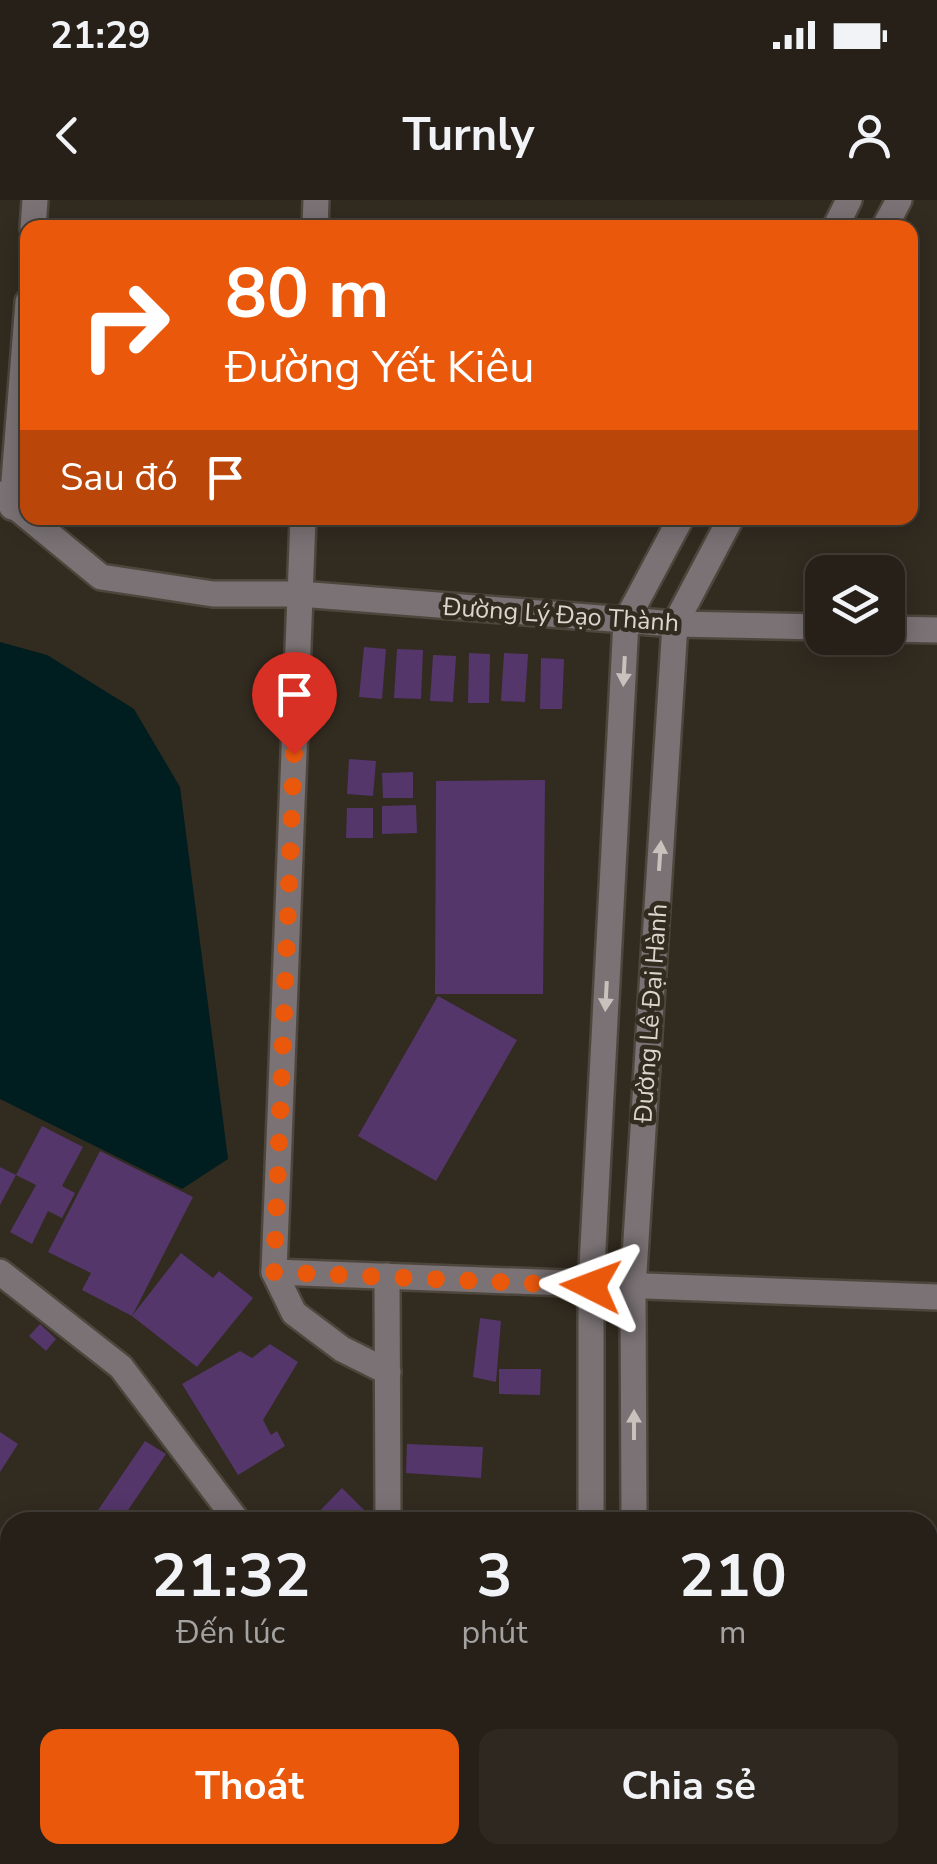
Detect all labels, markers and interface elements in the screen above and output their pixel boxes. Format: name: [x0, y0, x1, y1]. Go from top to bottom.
text: 21:29: [50, 10, 151, 61]
text: Turnly: [402, 105, 535, 166]
icon: back: [40, 108, 95, 163]
icon: person: [842, 108, 897, 163]
text: 80 m: [225, 246, 389, 342]
icon: right: [60, 260, 190, 390]
text: Đường Yết Kiêu: [225, 337, 534, 398]
icon: arrive: [198, 450, 253, 505]
text: Sau đó: [60, 452, 178, 503]
map controls: [805, 555, 905, 655]
button: layers: [805, 555, 905, 655]
street label: Đường Lý Đạo Thành: [441, 590, 680, 640]
pin: [252, 652, 337, 755]
one-way arrow: [616, 656, 632, 688]
icon: arrive: [267, 667, 322, 722]
one-way arrow: [652, 839, 668, 871]
street label: Đường Lê Đại Hành: [626, 902, 676, 1125]
one-way arrow: [598, 980, 614, 1012]
position arrow: [539, 1234, 643, 1338]
one-way arrow: [626, 1409, 642, 1441]
text: 21:32: [151, 1535, 310, 1617]
text: 3: [476, 1535, 512, 1617]
text: 210: [679, 1535, 787, 1617]
text: Đến lúc: [176, 1611, 285, 1654]
text: phút: [461, 1611, 527, 1654]
text: m: [719, 1611, 746, 1654]
button: Thoát: [40, 1729, 459, 1844]
button: Chia sẻ: [479, 1729, 898, 1844]

